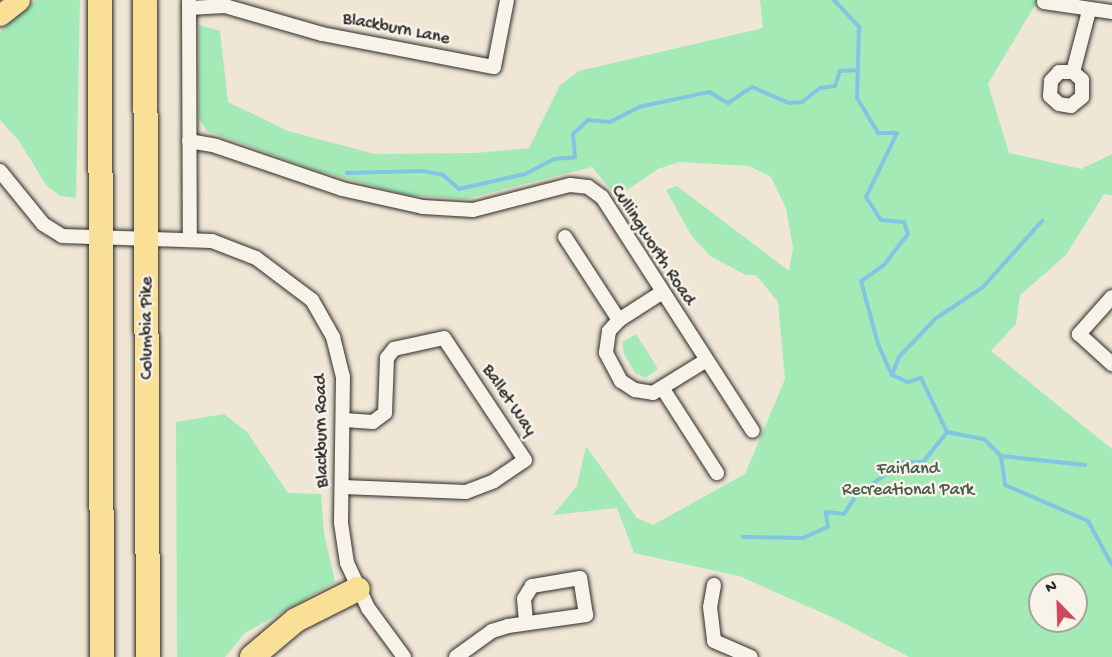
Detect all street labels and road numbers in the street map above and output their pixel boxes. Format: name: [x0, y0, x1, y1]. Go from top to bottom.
street label: Blackburn Lane: [341, 9, 451, 51]
street label: Cullingworth Road: [605, 182, 699, 310]
street label: Columbia Pike: [137, 276, 159, 380]
street label: Ballet Way: [476, 361, 540, 441]
street label: Blackburn Road: [311, 374, 335, 488]

